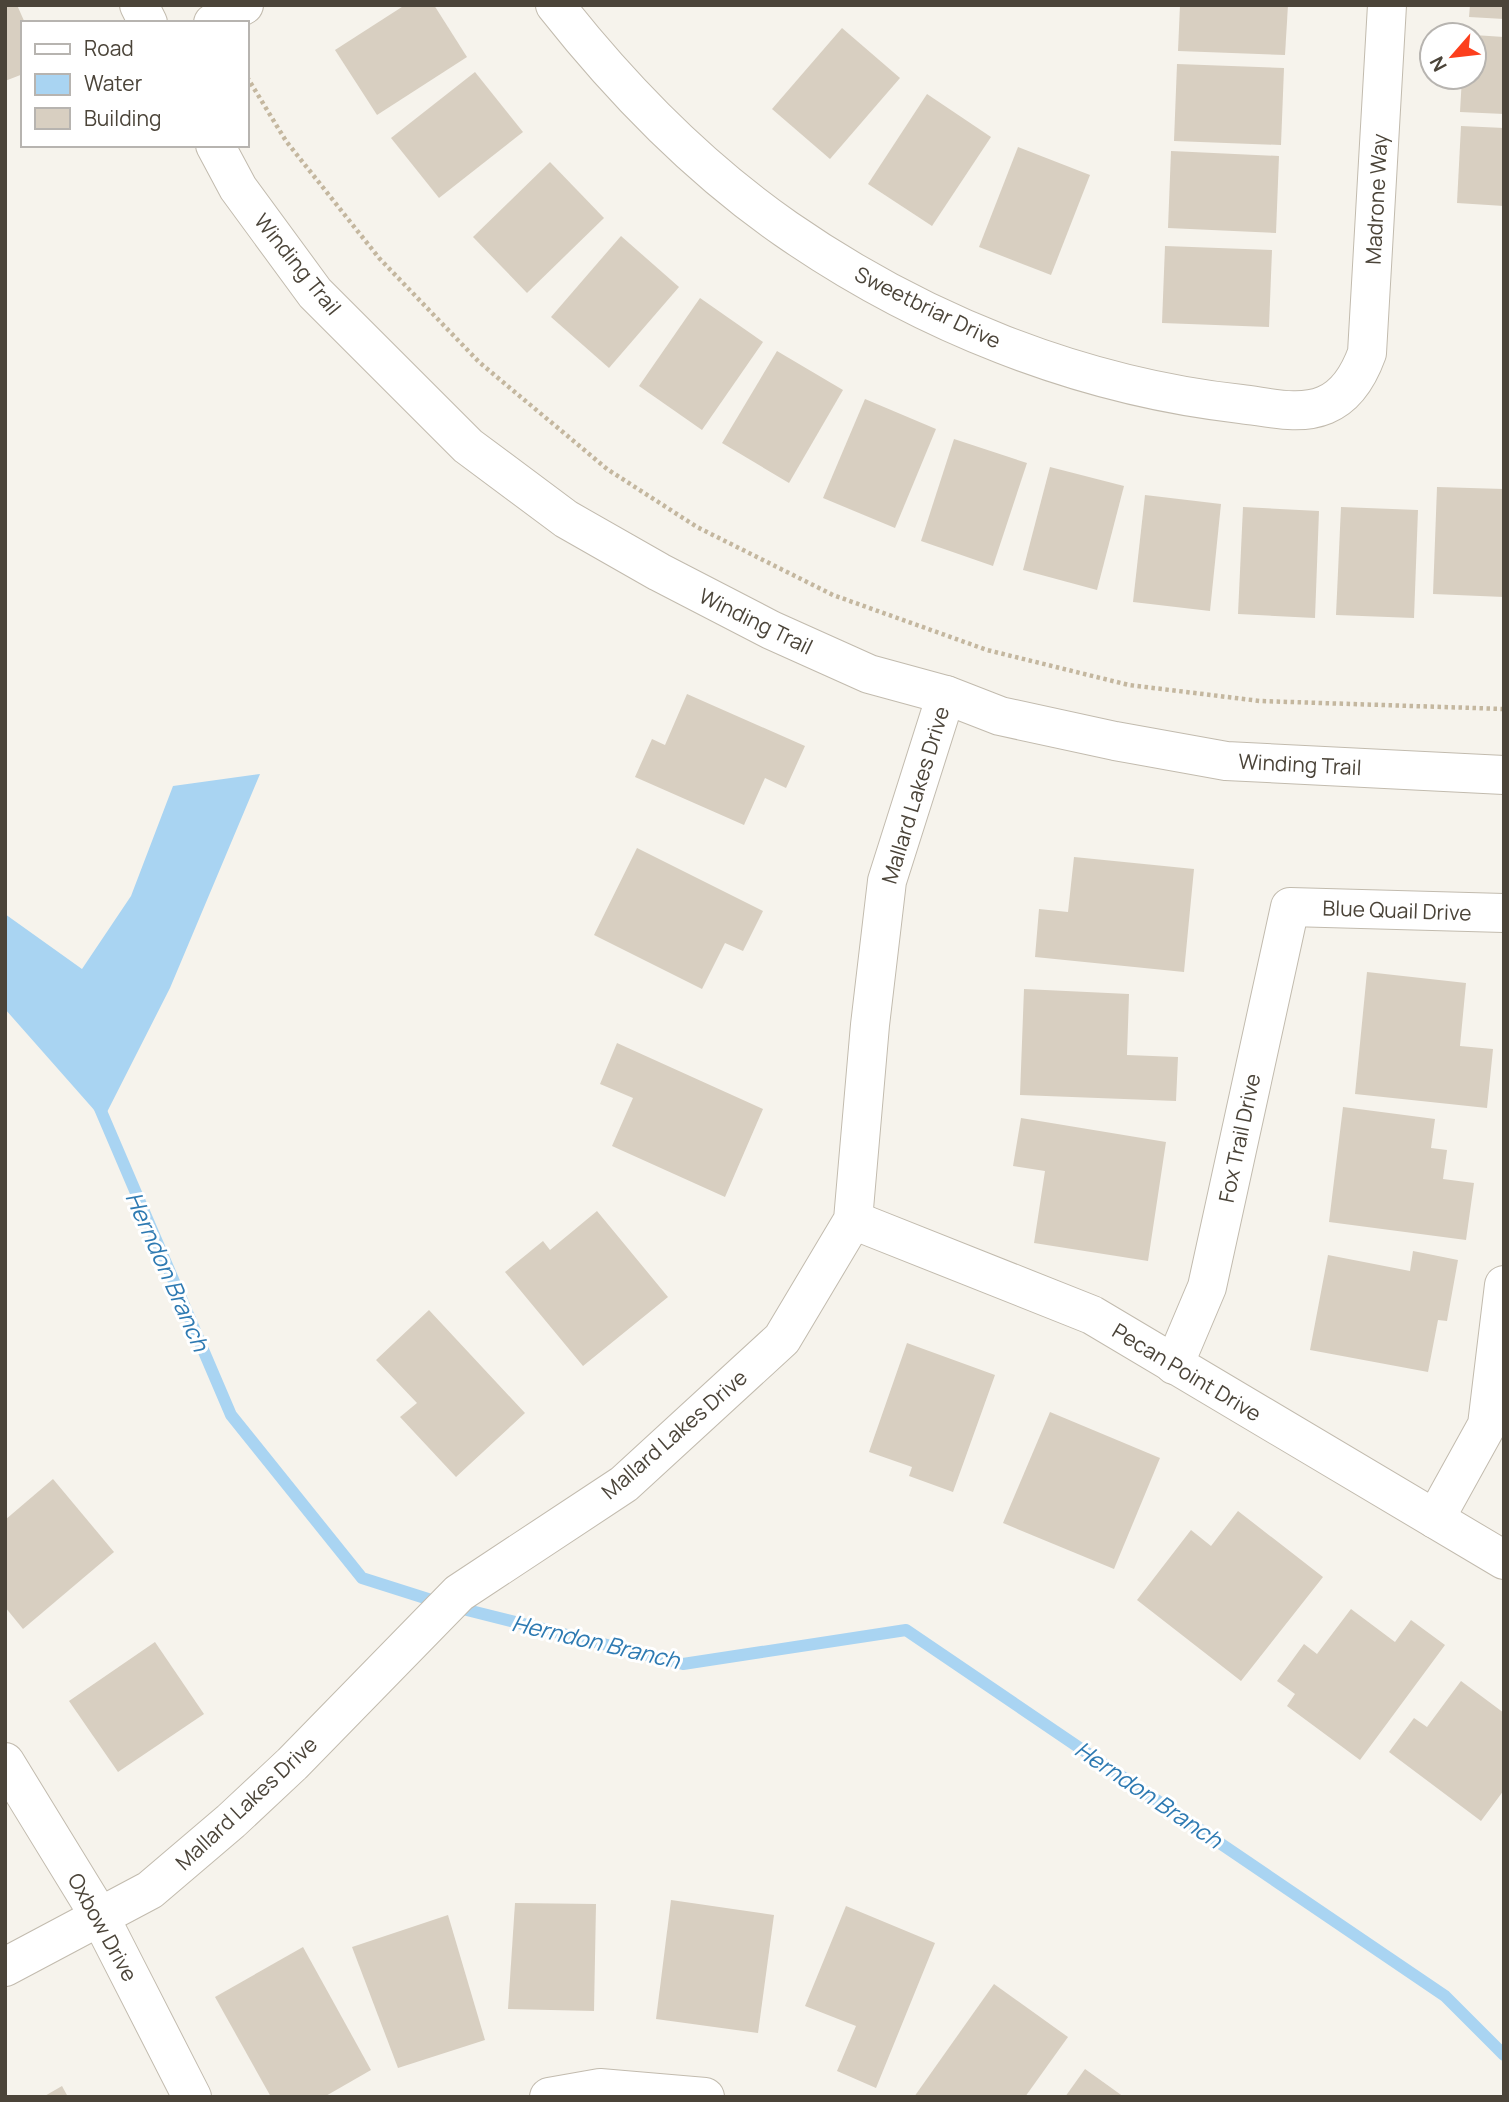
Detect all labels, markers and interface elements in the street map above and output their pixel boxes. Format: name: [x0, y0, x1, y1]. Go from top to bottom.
legend: [21, 21, 248, 147]
north arrow: [1418, 21, 1488, 91]
text: Road: [84, 34, 134, 62]
text: N: [1423, 52, 1453, 76]
text: Water: [84, 69, 143, 97]
text: Building: [84, 104, 161, 132]
street label: Madrone Way: [1359, 133, 1393, 265]
street label: Winding Trail: [248, 207, 348, 321]
street label: Sweetbriar Drive: [850, 260, 1006, 354]
street label: Winding Trail: [695, 581, 817, 661]
street label: Mallard Lakes Drive: [875, 703, 955, 887]
street label: Winding Trail: [1238, 747, 1362, 781]
street label: Blue Quail Drive: [1322, 893, 1472, 927]
street label: Fox Trail Drive: [1212, 1071, 1266, 1205]
water label: Herndon Branch: [119, 1186, 218, 1357]
street label: Pecan Point Drive: [1107, 1317, 1267, 1427]
street label: Mallard Lakes Drive: [595, 1363, 753, 1505]
water label: Herndon Branch: [509, 1606, 684, 1676]
street label: Mallard Lakes Drive: [169, 1730, 323, 1876]
water label: Herndon Branch: [1069, 1733, 1230, 1856]
street label: Oxbow Drive: [62, 1868, 144, 1986]

